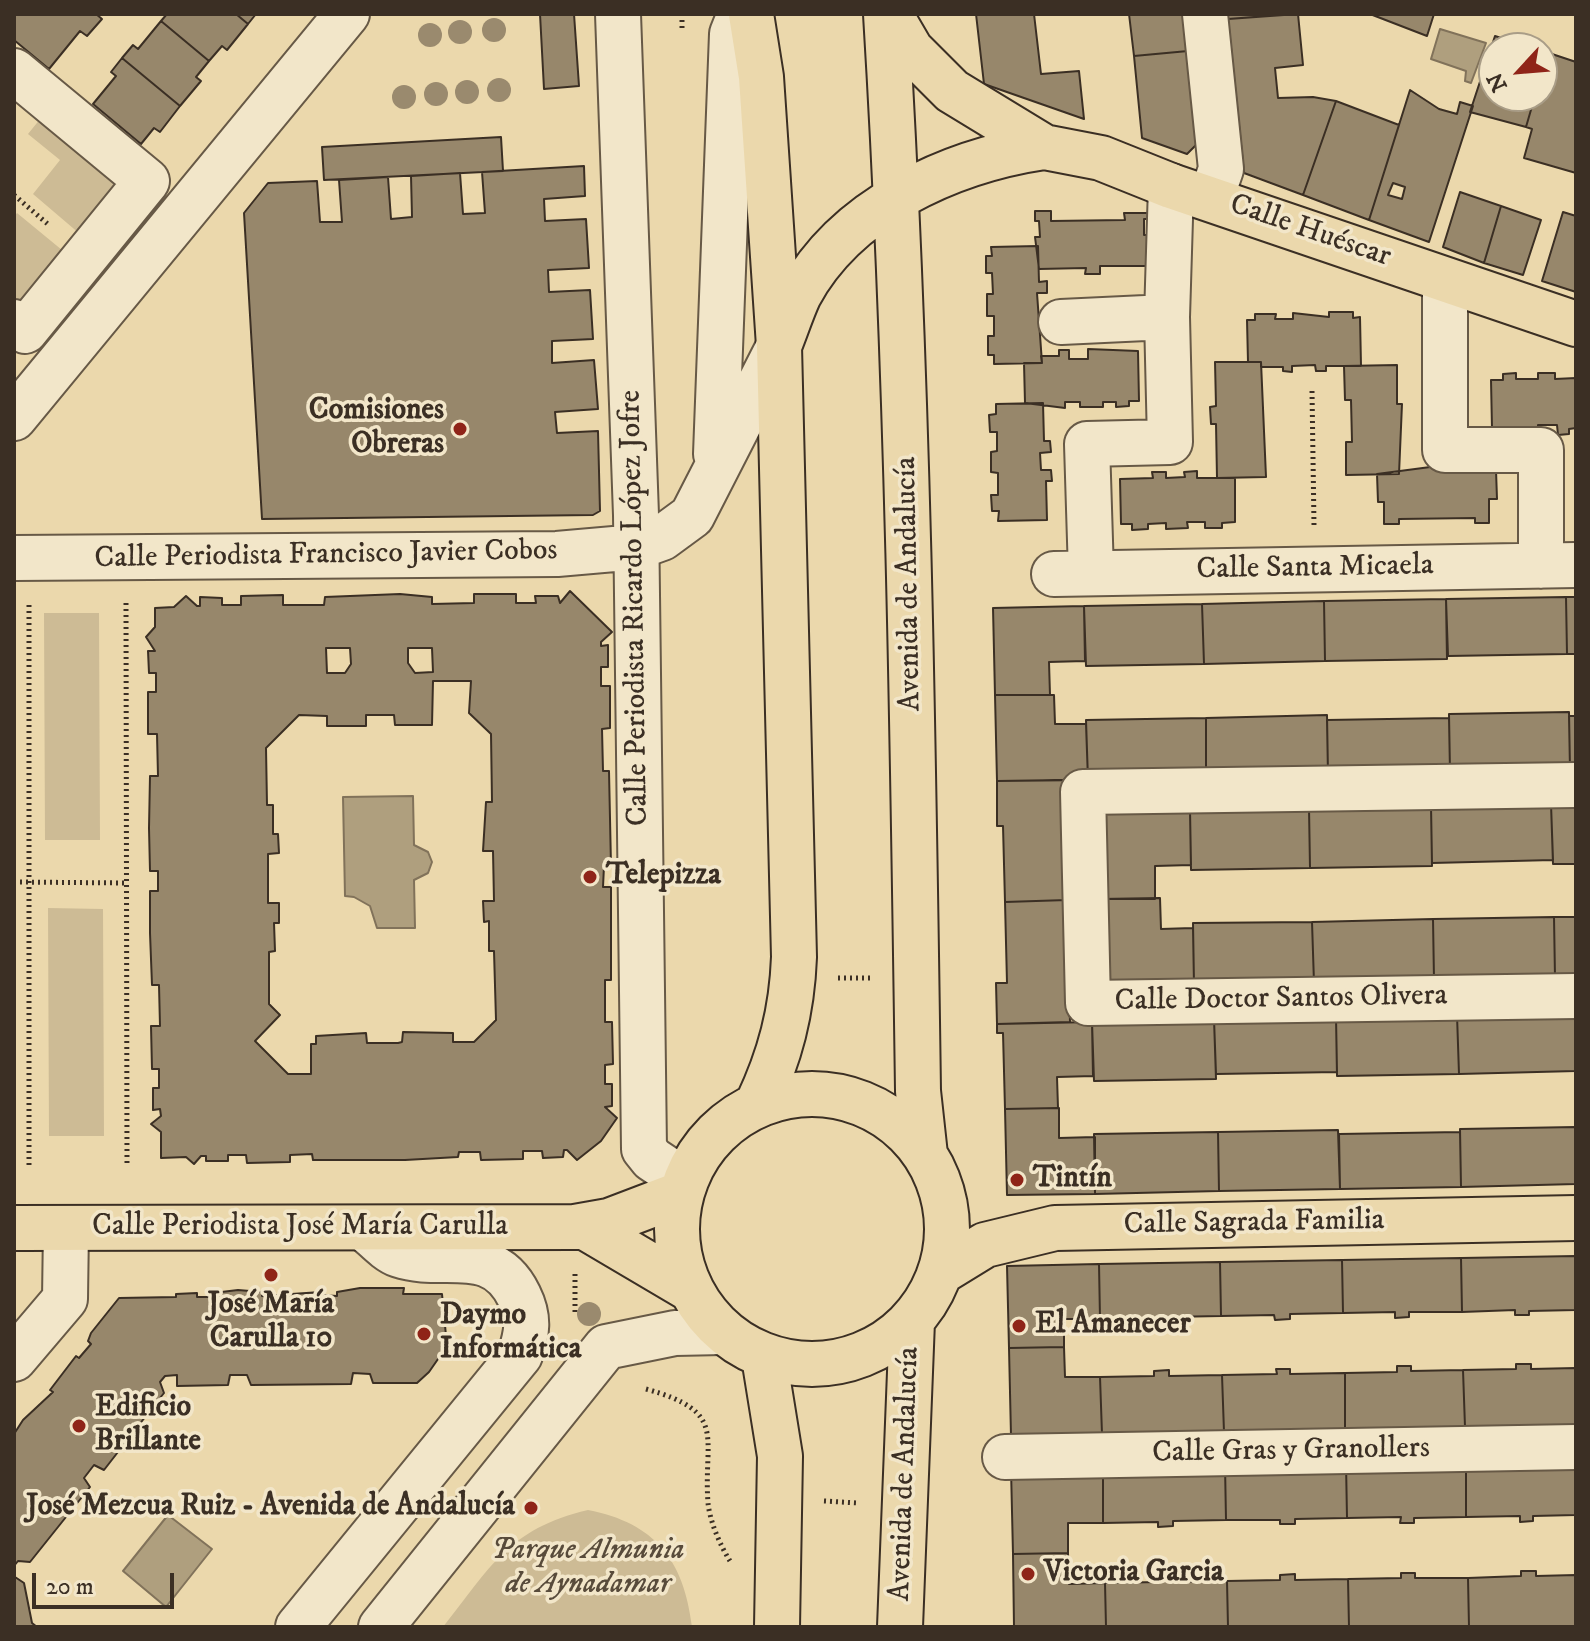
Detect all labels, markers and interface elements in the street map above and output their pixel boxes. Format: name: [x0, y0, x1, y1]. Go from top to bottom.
north arrow: [1478, 32, 1558, 112]
text: N: [1482, 68, 1514, 96]
street label: Calle Huéscar: [1225, 188, 1395, 276]
street label: Calle Periodista Ricardo López Jofre: [614, 390, 658, 826]
place label: Comisiones Obreras: [309, 394, 444, 464]
marker: Comisiones Obreras: [451, 420, 469, 438]
street label: Avenida de Andalucía: [890, 456, 930, 712]
street label: Calle Periodista Francisco Javier Cobos: [94, 534, 558, 578]
street label: Calle Santa Micaela: [1196, 549, 1434, 589]
place label: Telepizza: [606, 859, 721, 895]
marker: Telepizza: [581, 868, 599, 886]
street label: Calle Doctor Santos Olivera: [1114, 979, 1448, 1021]
place label: Tintín: [1033, 1162, 1112, 1198]
marker: Tintín: [1008, 1171, 1026, 1189]
street label: Calle Sagrada Familia: [1123, 1204, 1385, 1244]
street label: Calle Periodista José María Carulla: [92, 1210, 508, 1246]
marker: José María Carulla 10: [262, 1266, 280, 1284]
place label: José María Carulla 10: [208, 1288, 334, 1358]
place label: Daymo Informática: [440, 1299, 581, 1370]
place label: El Amanecer: [1035, 1308, 1191, 1344]
marker: El Amanecer: [1010, 1317, 1028, 1335]
marker: Daymo Informática: [415, 1325, 433, 1343]
street label: Avenida de Andalucía: [884, 1346, 928, 1602]
place label: Edificio Brillante: [95, 1391, 201, 1462]
marker: Edificio Brillante: [70, 1417, 88, 1435]
street label: Calle Gras y Granollers: [1152, 1432, 1430, 1472]
place label: José Mezcua Ruiz - Avenida de Andalucía: [26, 1490, 515, 1526]
marker: José Mezcua Ruiz - Avenida de Andalucía: [522, 1499, 540, 1517]
park label: Parque Almunia de Aynadamar: [491, 1534, 685, 1604]
place label: Victoria Garcia: [1044, 1556, 1224, 1592]
scale bar: [36, 1557, 178, 1607]
marker: Victoria Garcia: [1019, 1565, 1037, 1583]
text: 20 m: [46, 1572, 94, 1602]

